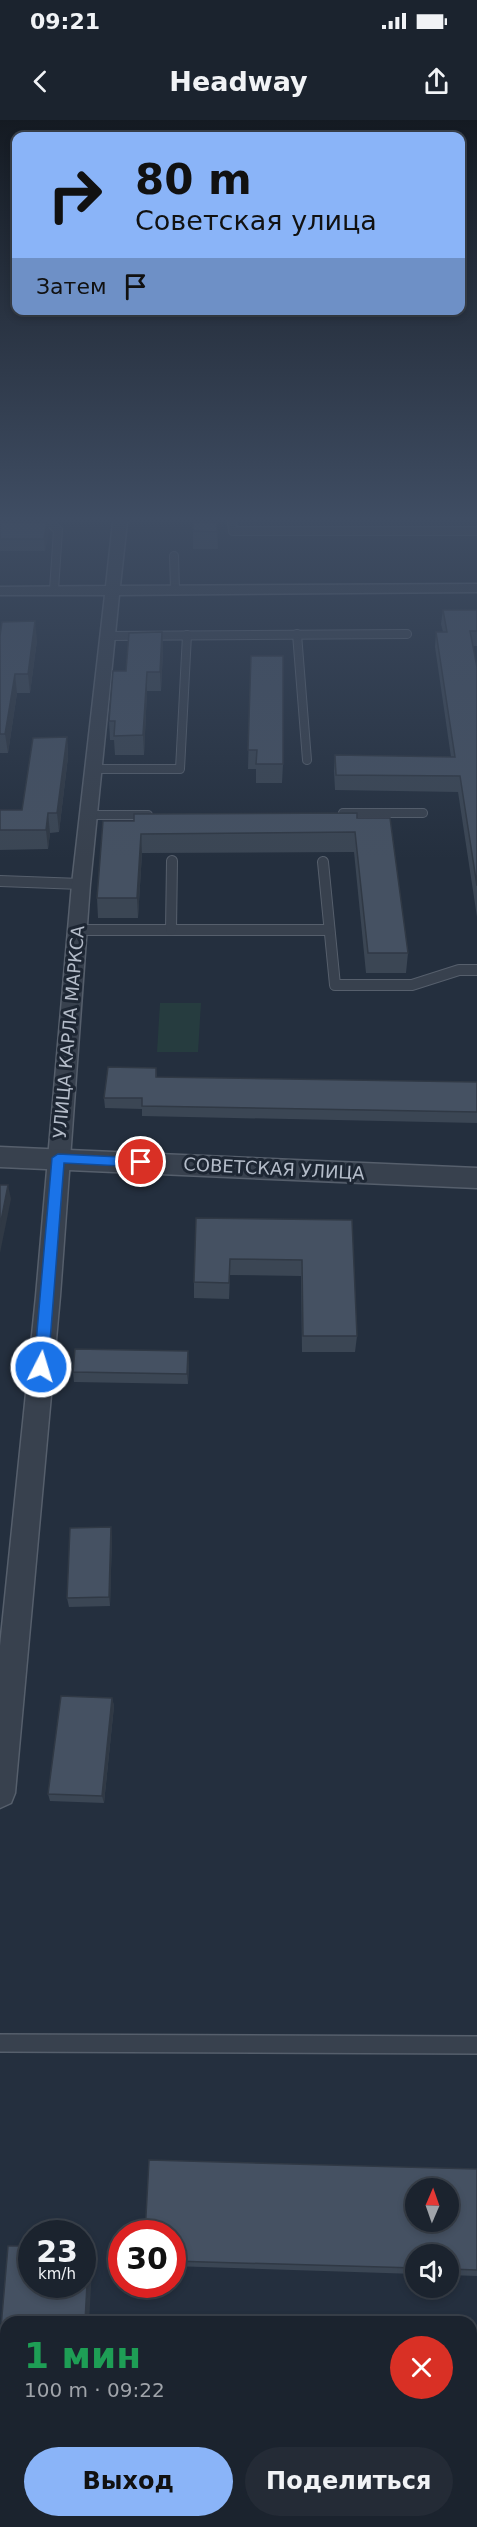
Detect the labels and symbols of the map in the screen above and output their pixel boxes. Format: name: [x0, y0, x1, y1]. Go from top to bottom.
street label: УЛИЦА КАРЛА МАРКСА: [49, 924, 88, 1139]
pin: [115, 1136, 166, 1187]
street label: СОВЕТСКАЯ УЛИЦА: [183, 1153, 366, 1184]
position arrow: [9, 1335, 73, 1399]
north arrow: [405, 2178, 459, 2232]
speed limit sign: 30: [108, 2220, 186, 2298]

